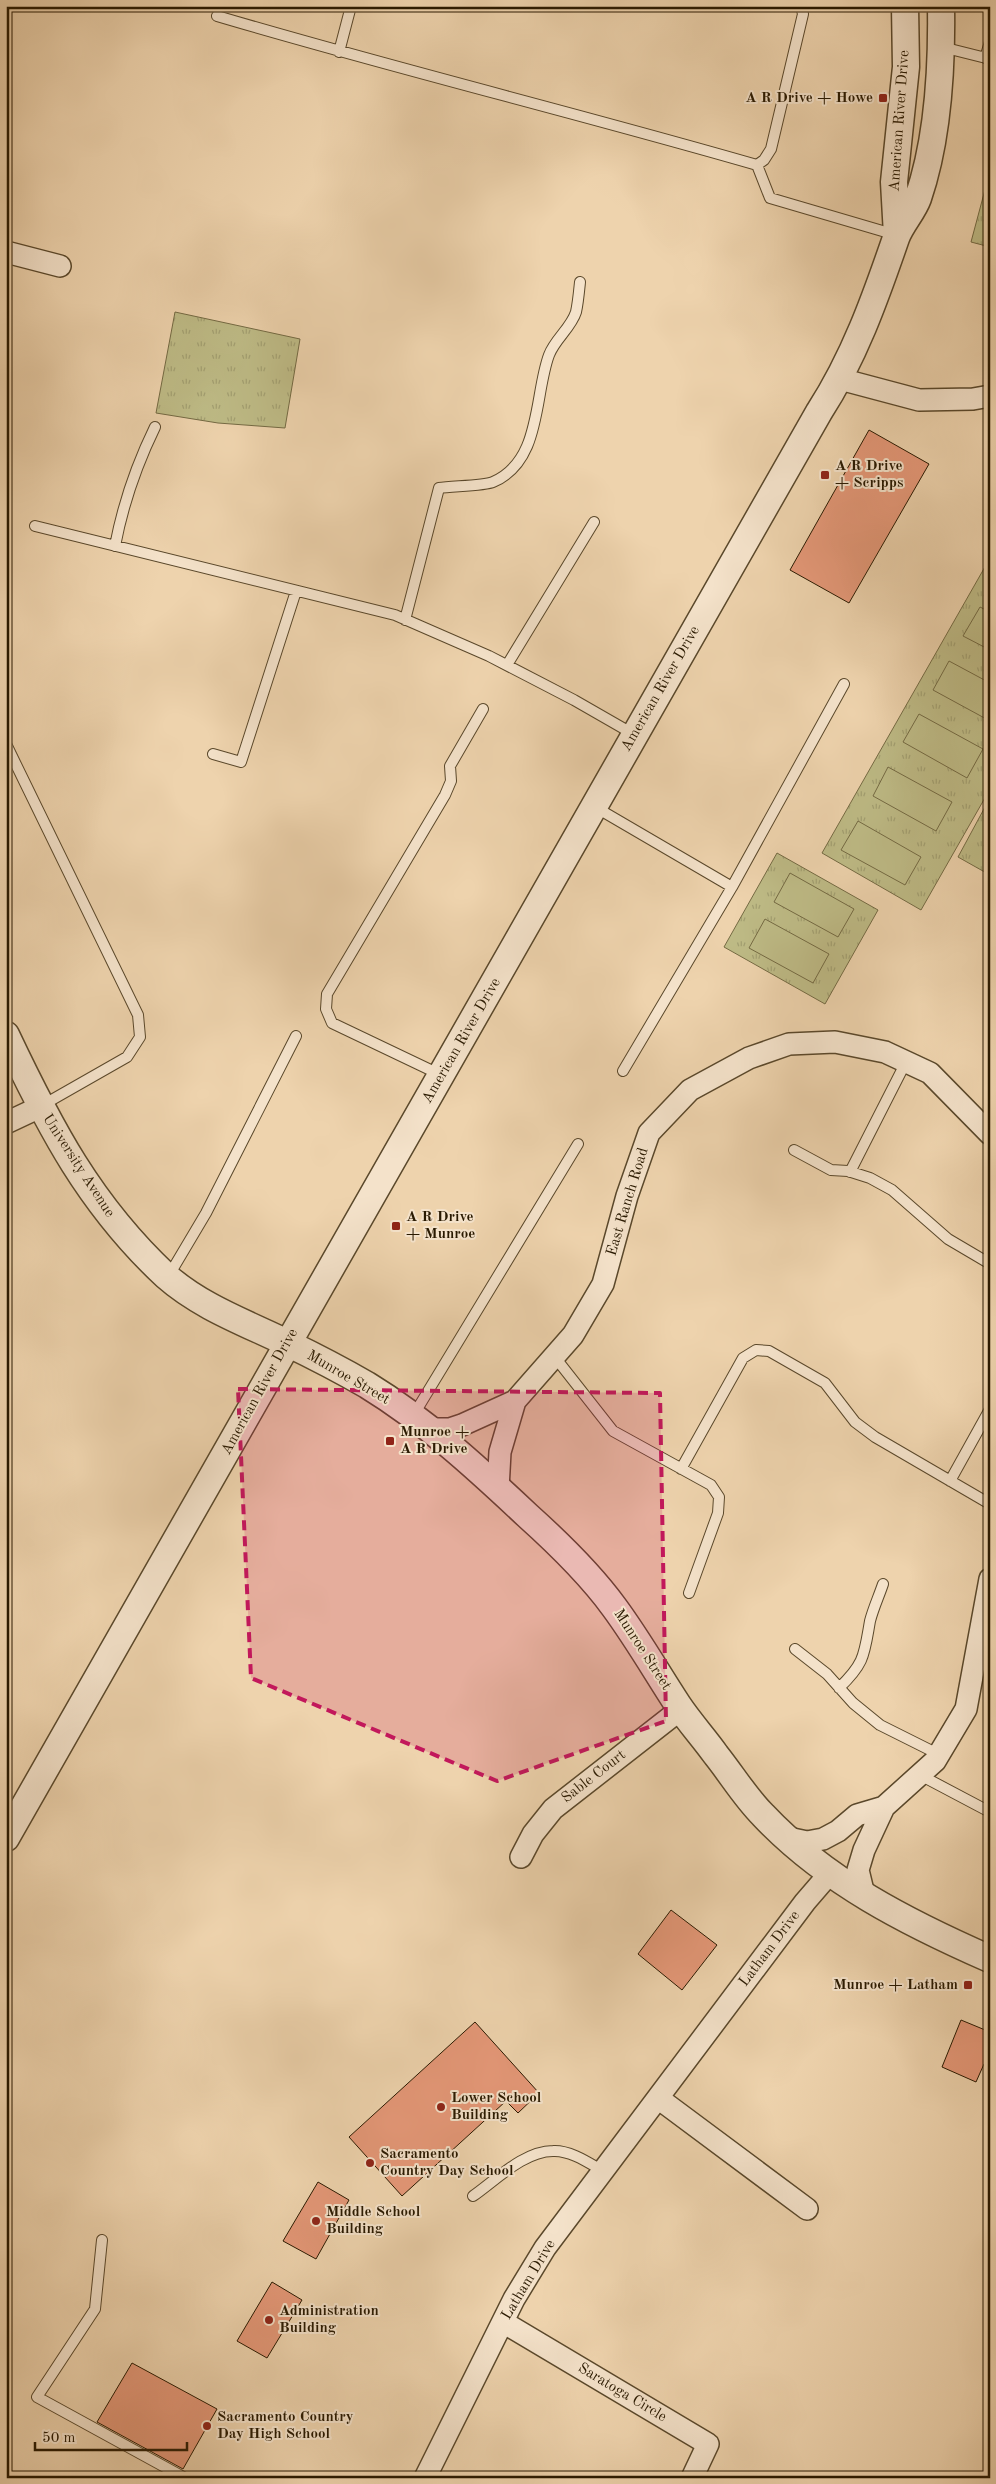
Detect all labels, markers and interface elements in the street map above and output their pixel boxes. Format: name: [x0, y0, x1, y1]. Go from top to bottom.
street label: American River Drive: [888, 50, 912, 192]
place label: A R Drive + Howe: [745, 91, 873, 106]
marker: A R Drive + Howe: [877, 92, 889, 104]
place label: A R Drive + Scripps: [835, 459, 903, 491]
marker: A R Drive + Scripps: [819, 469, 831, 481]
street label: American River Drive: [619, 624, 703, 754]
street label: American River Drive: [420, 976, 504, 1106]
street label: University Avenue: [39, 1112, 117, 1220]
street label: East Ranch Road: [604, 1146, 652, 1258]
place label: A R Drive + Munroe: [406, 1210, 475, 1242]
marker: A R Drive + Munroe: [390, 1220, 402, 1232]
street label: American River Drive: [219, 1326, 301, 1458]
street label: Munroe Street: [304, 1348, 392, 1408]
place label: Munroe + A R Drive: [400, 1425, 469, 1457]
marker: Munroe + A R Drive: [384, 1435, 396, 1447]
street label: Munroe Street: [610, 1607, 674, 1693]
street label: Sable Court: [559, 1748, 629, 1806]
street label: Latham Drive: [737, 1908, 803, 1990]
place label: Munroe + Latham: [833, 1978, 958, 1993]
marker: Munroe + Latham: [962, 1979, 974, 1991]
place label: Lower School Building: [451, 2091, 542, 2123]
marker: Lower School Building: [435, 2101, 447, 2113]
place label: Sacramento Country Day School: [380, 2147, 514, 2179]
marker: Sacramento Country Day School: [364, 2157, 376, 2169]
place label: Middle School Building: [326, 2205, 421, 2237]
marker: Middle School Building: [310, 2215, 322, 2227]
street label: Latham Drive: [499, 2237, 559, 2323]
place label: Administration Building: [279, 2304, 379, 2336]
marker: Administration Building: [263, 2314, 275, 2326]
street label: Saratoga Circle: [575, 2361, 669, 2425]
place label: Sacramento Country Day High School: [217, 2410, 354, 2442]
scale bar: [35, 2419, 188, 2451]
marker: Sacramento Country Day High School: [201, 2420, 213, 2432]
text: 50 m: [42, 2431, 76, 2446]

